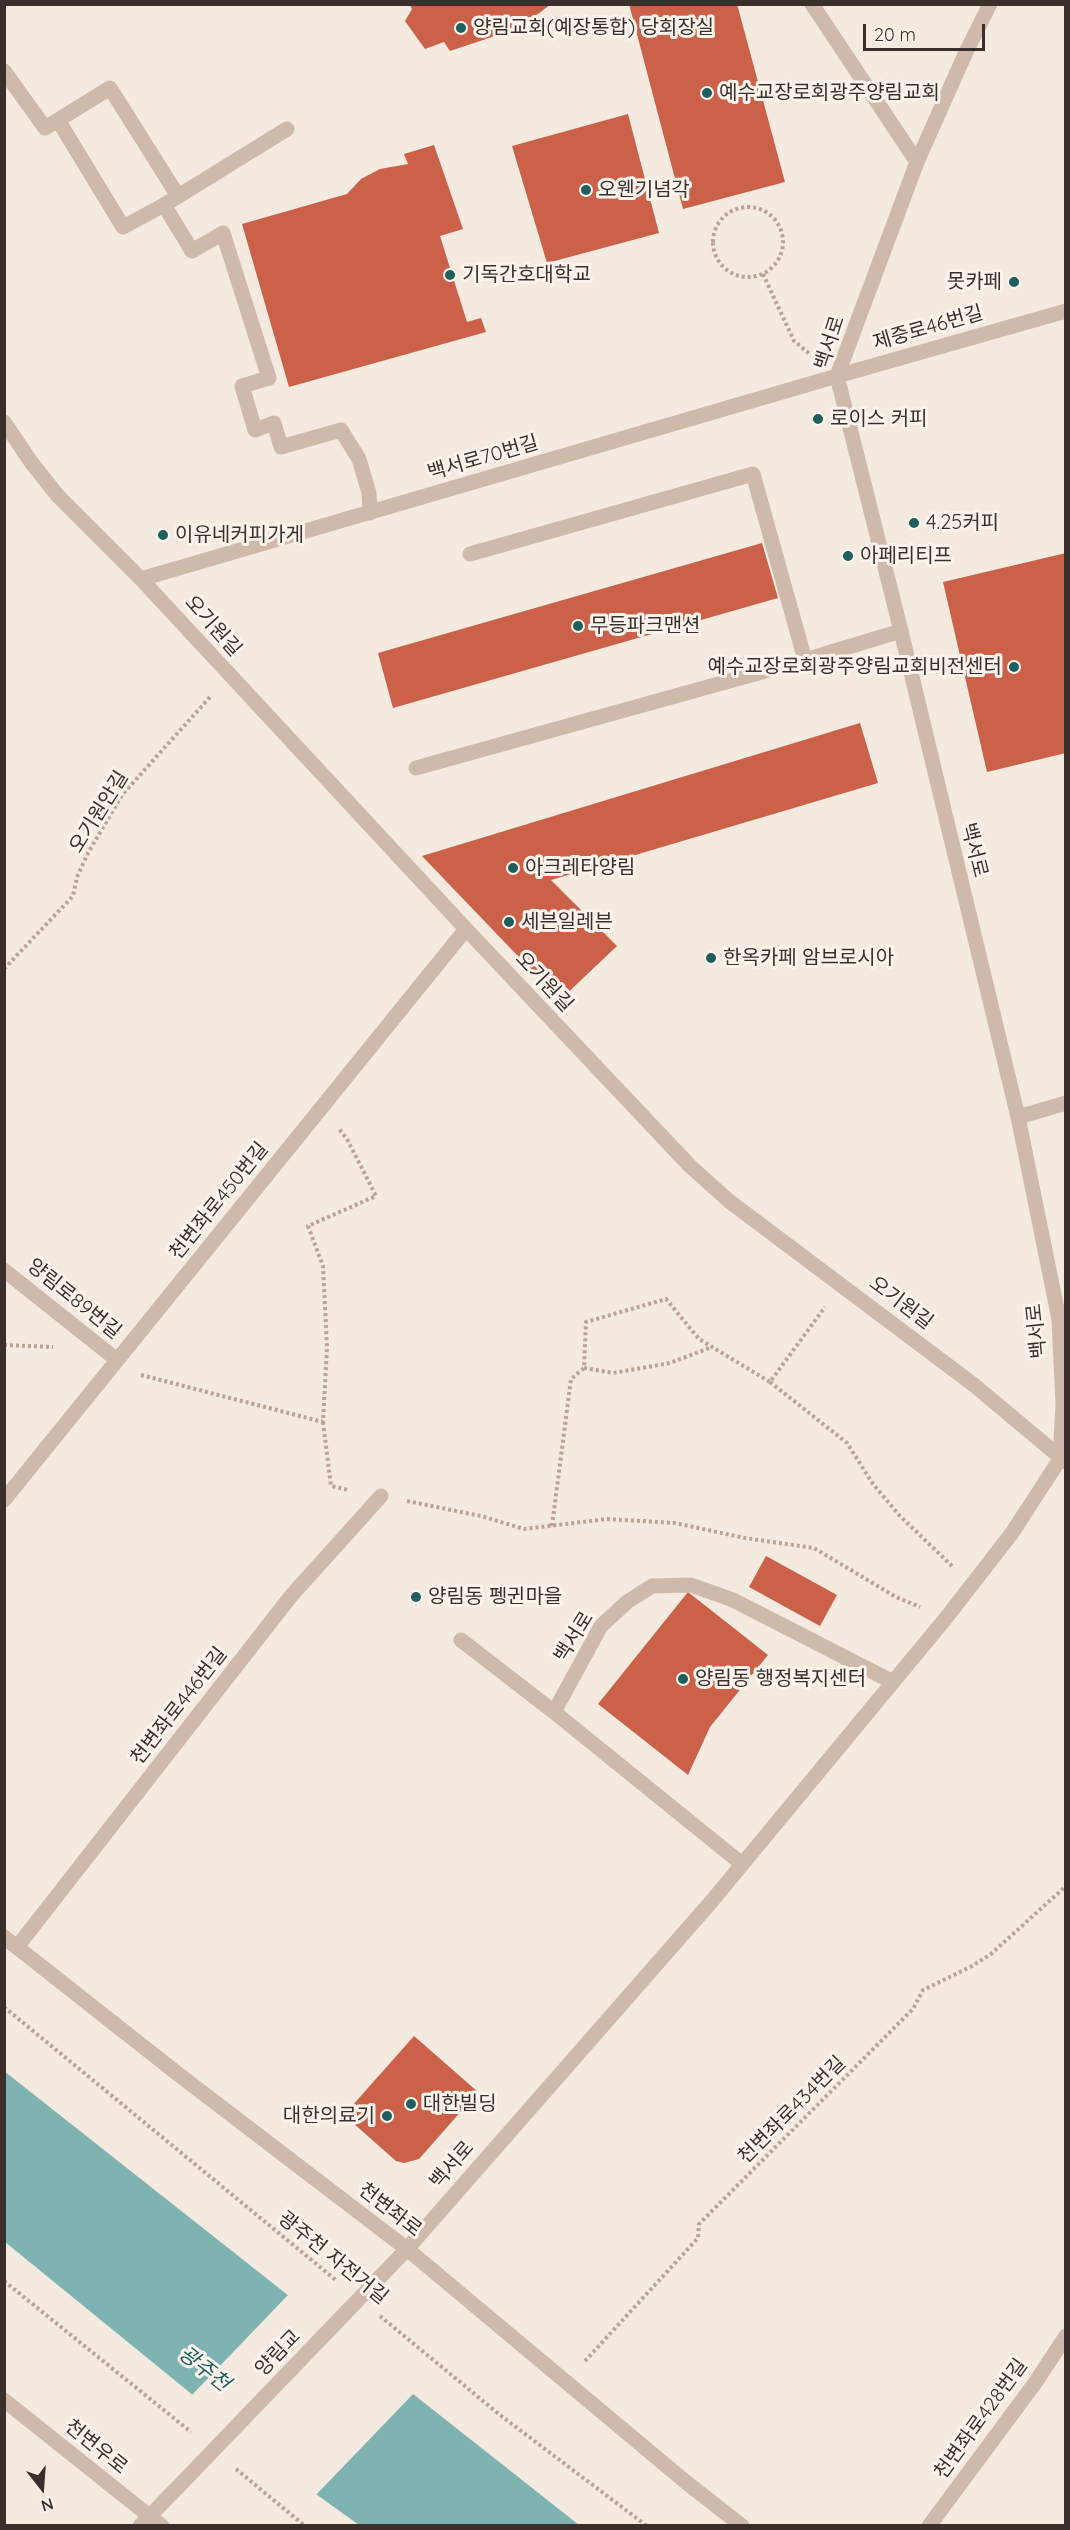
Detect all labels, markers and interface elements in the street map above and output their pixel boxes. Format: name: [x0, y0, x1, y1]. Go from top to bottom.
scale bar: [866, 12, 988, 50]
place label: 양림교회(예장통합) 당회장실: [473, 16, 714, 40]
marker: 양림교회(예장통합) 당회장실: [454, 21, 468, 35]
text: 20 m: [874, 23, 916, 46]
place label: 예수교장로회광주양림교회: [719, 81, 940, 105]
marker: 예수교장로회광주양림교회: [700, 86, 714, 100]
place label: 오웬기념각: [598, 178, 690, 202]
marker: 오웬기념각: [579, 183, 593, 197]
place label: 기독간호대학교: [462, 263, 591, 287]
marker: 기독간호대학교: [443, 268, 457, 282]
place label: 못카페: [947, 270, 1002, 294]
marker: 못카페: [1007, 275, 1021, 289]
street label: 제중로46번길: [870, 301, 986, 355]
street label: 백서로: [810, 313, 850, 373]
place label: 로이스 커피: [830, 407, 927, 431]
marker: 로이스 커피: [811, 412, 825, 426]
street label: 백서로70번길: [425, 431, 541, 485]
place label: 4.25커피: [926, 511, 999, 535]
marker: 4.25커피: [907, 516, 921, 530]
place label: 이유네커피가게: [175, 523, 304, 547]
marker: 이유네커피가게: [156, 528, 170, 542]
place label: 아페리티프: [860, 544, 952, 568]
marker: 아페리티프: [841, 549, 855, 563]
street label: 오기원길: [179, 591, 247, 661]
place label: 무등파크맨션: [590, 614, 700, 638]
marker: 무등파크맨션: [571, 619, 585, 633]
place label: 예수교장로회광주양림교회비전센터: [708, 655, 1002, 679]
marker: 예수교장로회광주양림교회비전센터: [1007, 660, 1021, 674]
street label: 오기원안길: [64, 767, 134, 857]
street label: 백서로: [956, 820, 992, 880]
place label: 아크레타양림: [525, 856, 635, 880]
marker: 아크레타양림: [506, 861, 520, 875]
place label: 세븐일레븐: [521, 910, 613, 934]
marker: 세븐일레븐: [502, 915, 516, 929]
place label: 한옥카페 암브로시아: [723, 946, 894, 970]
street label: 오기원길: [510, 947, 578, 1017]
marker: 한옥카페 암브로시아: [704, 951, 718, 965]
street label: 천변좌로450번길: [164, 1138, 274, 1264]
street label: 양림로89번길: [22, 1254, 126, 1344]
street label: 오기원길: [864, 1271, 938, 1335]
street label: 백서로: [1022, 1302, 1052, 1360]
place label: 양림동 펭귄마을: [428, 1585, 562, 1609]
marker: 양림동 펭귄마을: [409, 1590, 423, 1604]
street label: 백서로: [549, 1607, 599, 1667]
street label: 천변좌로446번길: [126, 1643, 232, 1769]
place label: 양림동 행정복지센터: [695, 1667, 866, 1691]
marker: 양림동 행정복지센터: [676, 1672, 690, 1686]
street label: 천변좌로434번길: [733, 2051, 851, 2169]
place label: 대한빌딩: [423, 2092, 497, 2116]
marker: 대한빌딩: [404, 2097, 418, 2111]
place label: 대한의료기: [283, 2104, 375, 2128]
marker: 대한의료기: [380, 2109, 394, 2123]
street label: 백서로: [425, 2136, 479, 2194]
street label: 천변좌로: [354, 2178, 426, 2242]
street label: 광주천 자전거길: [273, 2206, 393, 2310]
street label: 양림교: [250, 2325, 306, 2381]
water label: 광주천: [173, 2341, 235, 2397]
street label: 천변좌로428번길: [929, 2354, 1033, 2484]
street label: 천변우로: [60, 2415, 132, 2479]
north arrow: [12, 2458, 72, 2518]
text: N: [39, 2494, 56, 2516]

